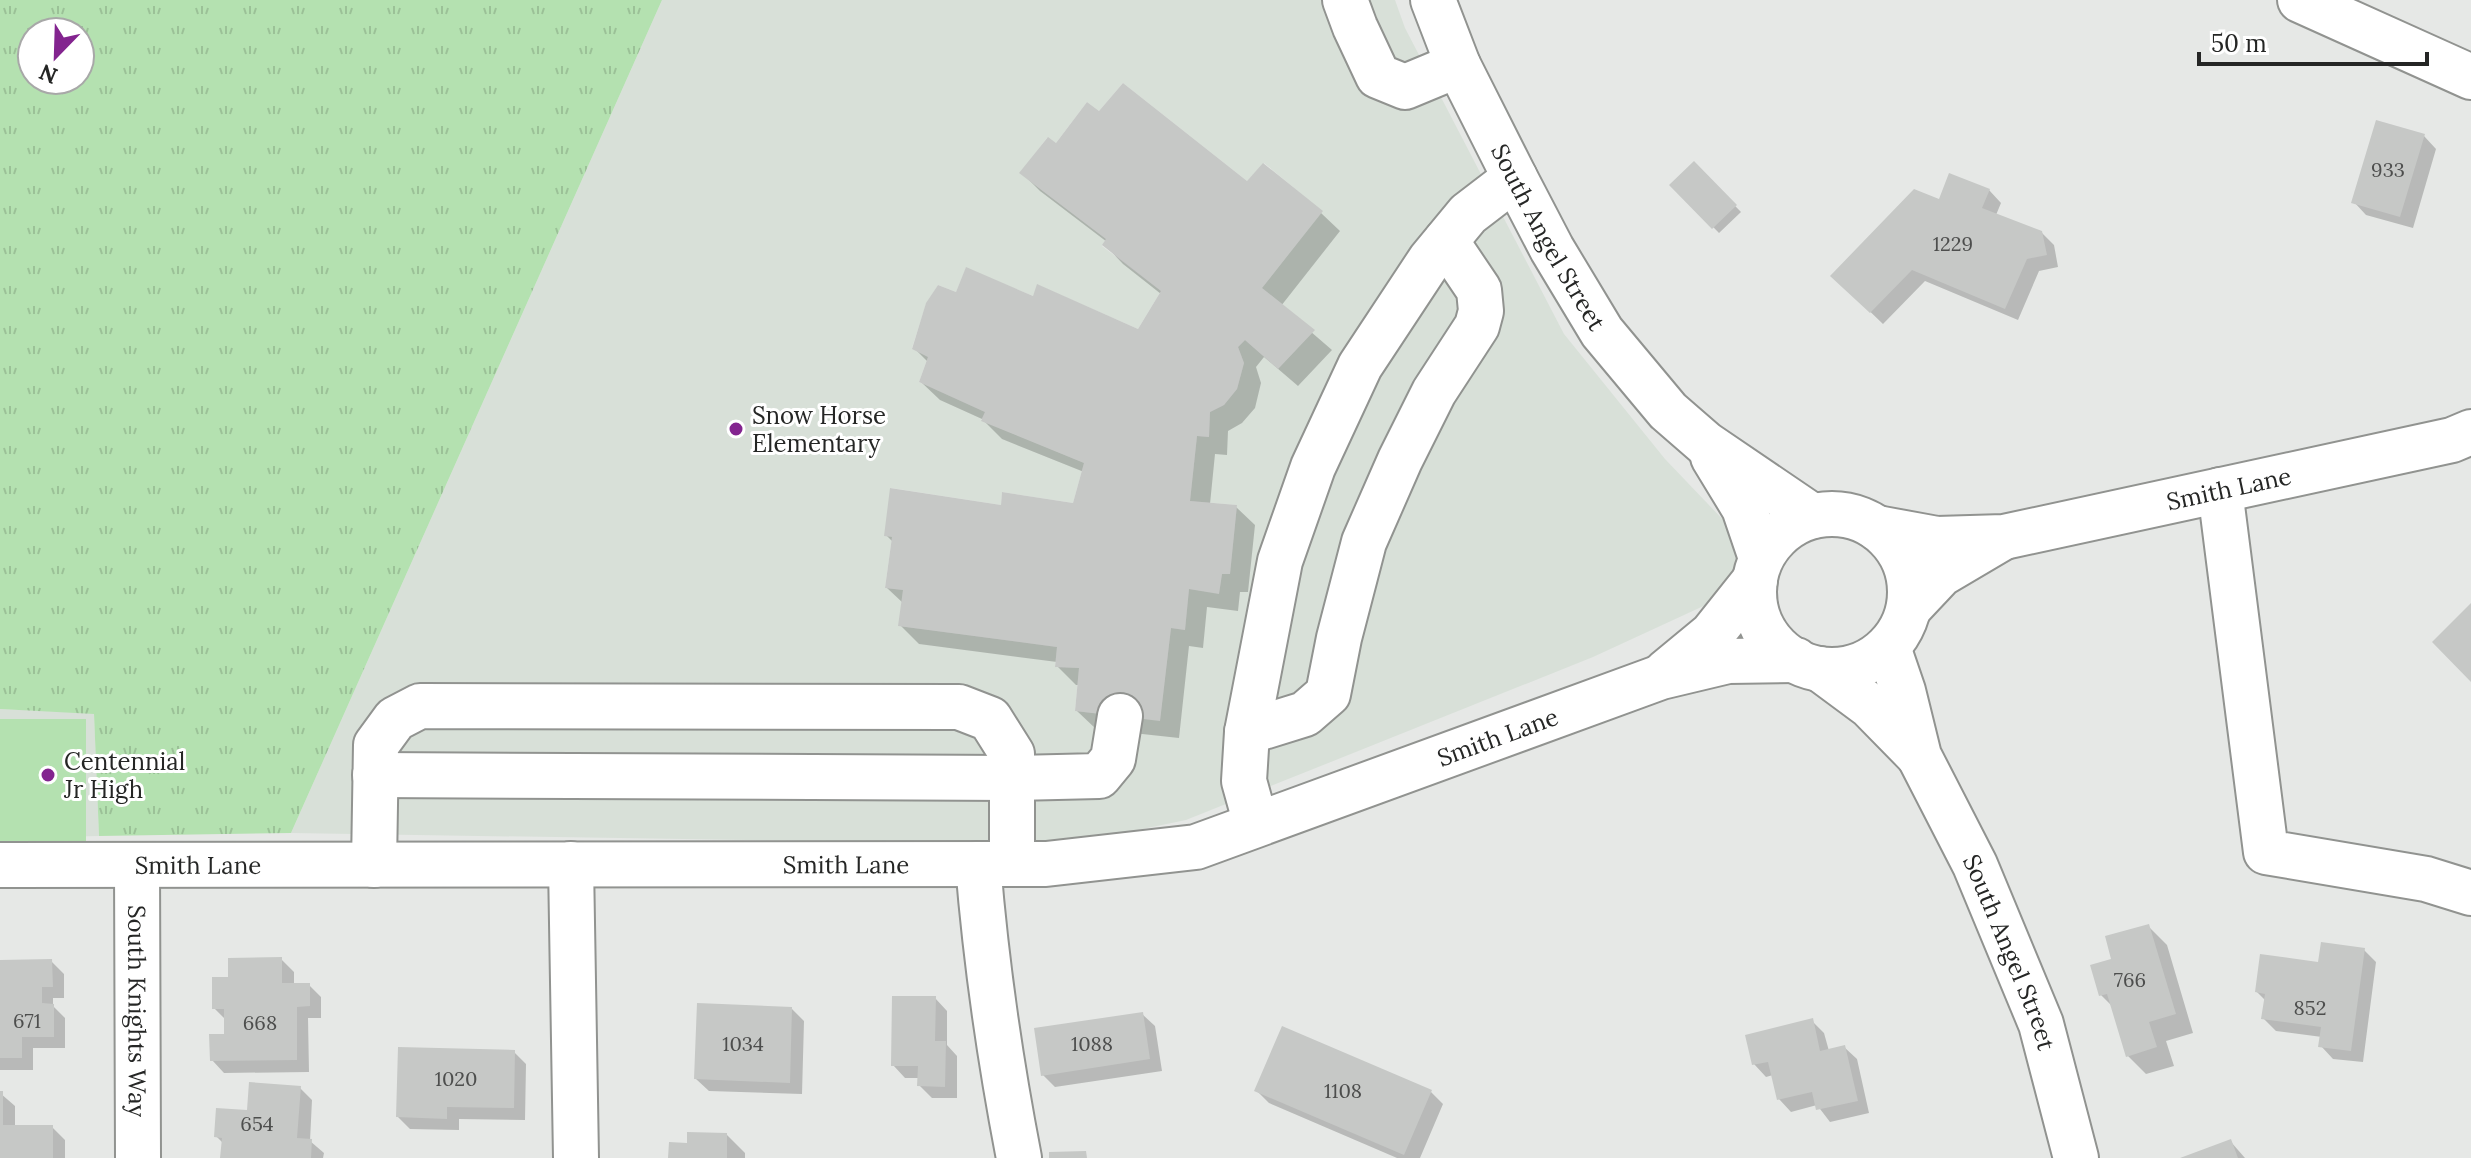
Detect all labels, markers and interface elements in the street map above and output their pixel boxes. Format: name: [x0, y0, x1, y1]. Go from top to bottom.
north arrow: [16, 16, 96, 96]
scale bar: [2199, 16, 2427, 66]
text: 50 m: [2211, 28, 2267, 59]
text: N: [35, 58, 61, 91]
street label: South Angel Street: [1485, 138, 1613, 336]
house number: 933: [2371, 157, 2405, 182]
house number: 1229: [1933, 231, 1973, 256]
place label: Snow Horse Elementary: [752, 400, 886, 459]
marker: Snow Horse Elementary: [727, 420, 745, 438]
street label: Smith Lane: [2164, 460, 2294, 517]
street label: Smith Lane: [1433, 700, 1562, 773]
place label: Centennial Jr High: [63, 746, 185, 805]
marker: Centennial Jr High: [39, 766, 57, 784]
street label: Smith Lane: [135, 849, 261, 880]
street label: Smith Lane: [783, 849, 909, 880]
street label: South Angel Street: [1956, 849, 2063, 1054]
street label: South Knights Way: [122, 905, 153, 1118]
house number: 766: [2114, 967, 2146, 992]
house number: 852: [2294, 995, 2326, 1020]
house number: 671: [13, 1008, 41, 1033]
house number: 668: [243, 1010, 277, 1035]
house number: 1034: [722, 1031, 764, 1056]
house number: 1088: [1071, 1031, 1113, 1056]
house number: 1020: [435, 1066, 477, 1091]
house number: 1108: [1324, 1078, 1362, 1103]
house number: 654: [240, 1111, 274, 1136]

